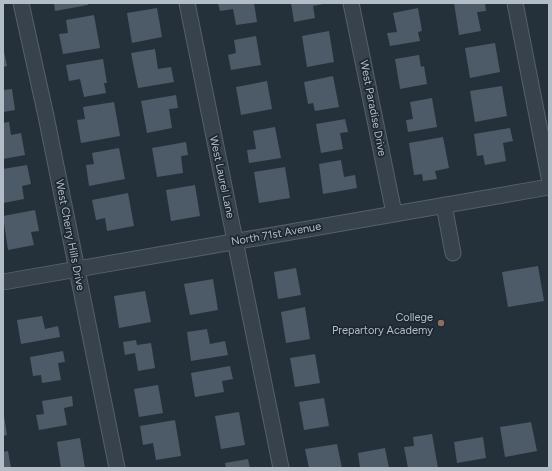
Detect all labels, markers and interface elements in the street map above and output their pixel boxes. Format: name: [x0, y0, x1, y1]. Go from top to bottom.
street label: West Paradise Drive: [357, 59, 389, 157]
street label: West Laurel Lane: [207, 135, 237, 219]
street label: West Cherry Hills Drive: [53, 178, 87, 292]
street label: North 71st Avenue: [230, 220, 322, 248]
place label: College Prepartory Academy: [332, 311, 433, 337]
marker: College Prepartory Academy: [436, 318, 446, 328]

